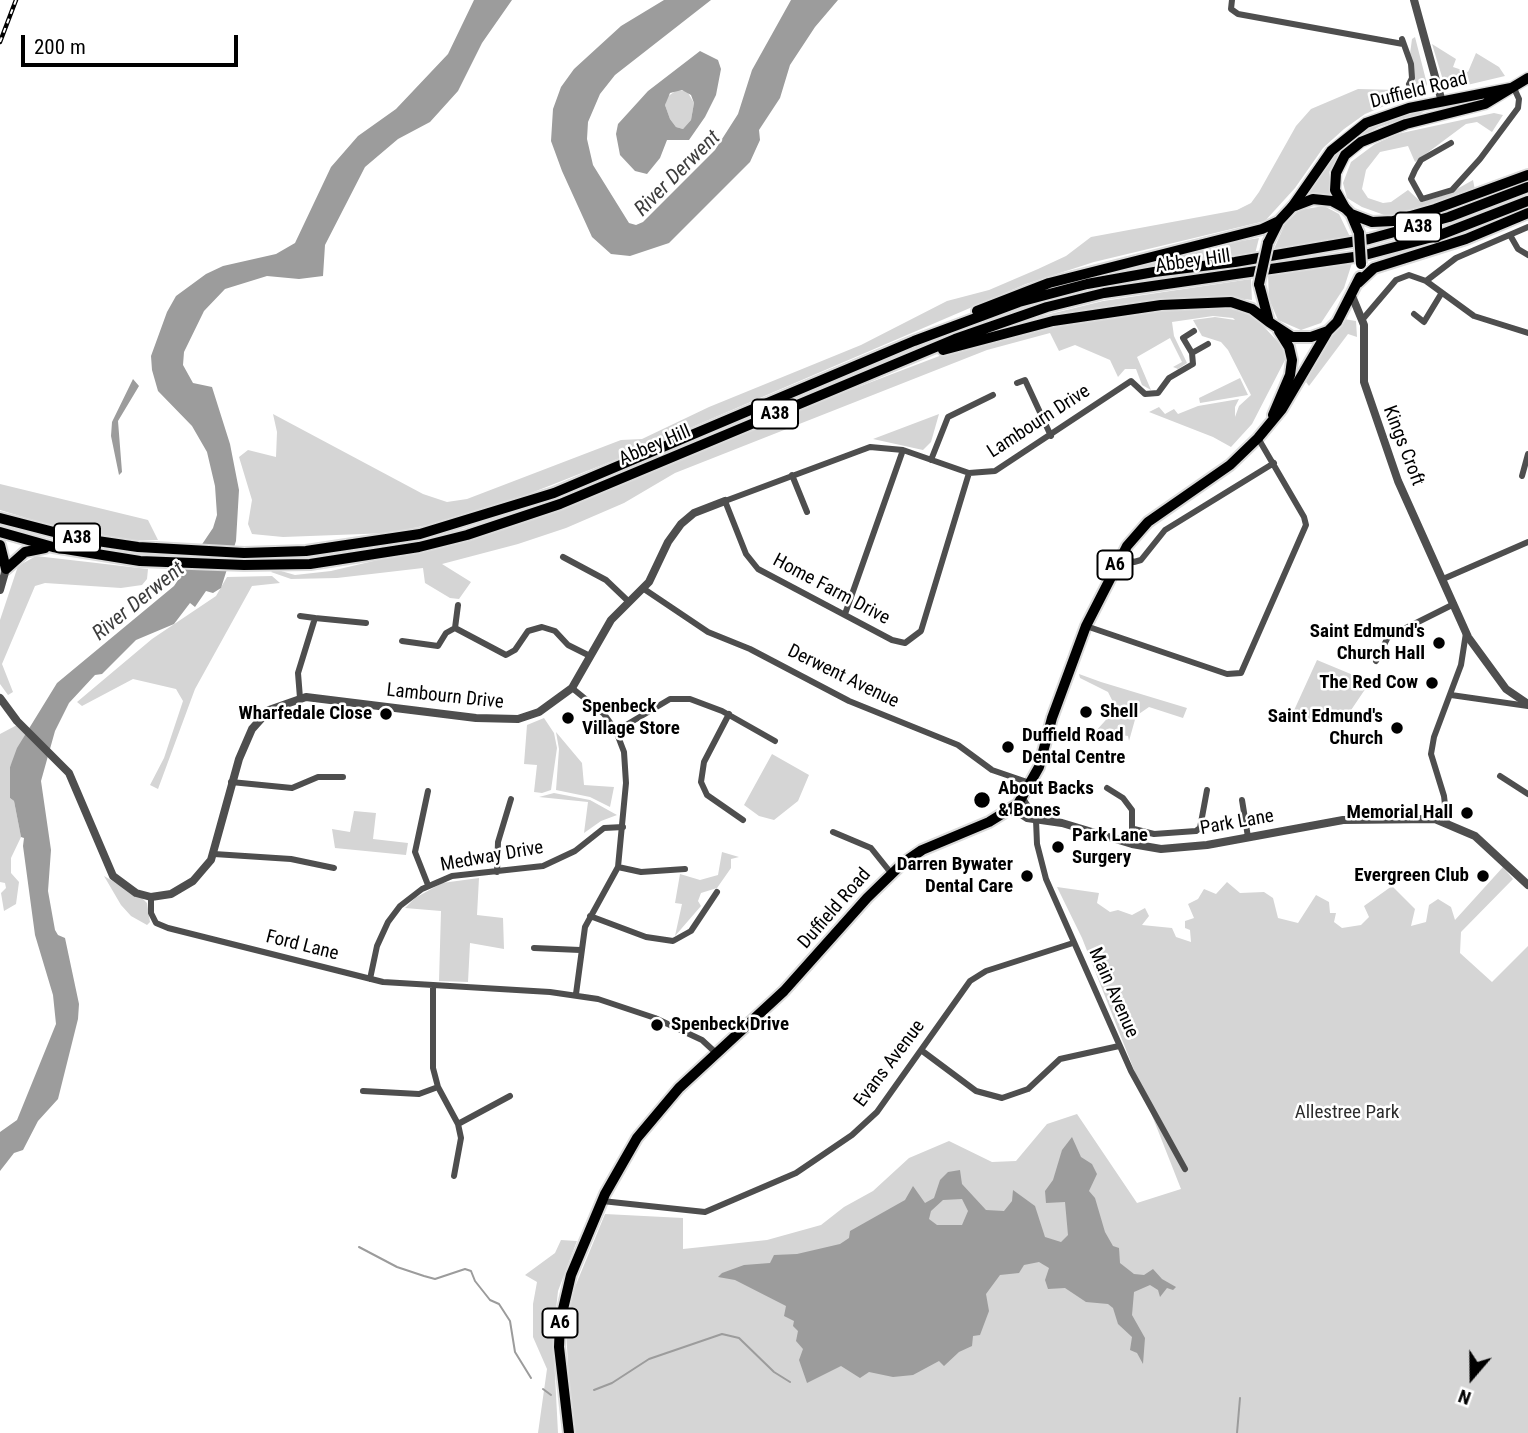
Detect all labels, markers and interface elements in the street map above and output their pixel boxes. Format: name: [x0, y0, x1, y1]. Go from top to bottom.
scale bar: [24, 21, 242, 65]
text: 200 m: [34, 35, 86, 59]
street label: Duffield Road: [1368, 68, 1470, 114]
water label: River Derwent: [630, 126, 726, 222]
road number: A38: [1395, 212, 1441, 242]
street label: Abbey Hill: [1154, 245, 1232, 279]
street label: Lambourn Drive: [983, 380, 1095, 464]
road number: A38: [752, 400, 798, 428]
street label: Kings Croft: [1377, 403, 1429, 489]
street label: Abbey Hill: [616, 421, 694, 471]
road number: A38: [54, 524, 100, 552]
street label: Home Farm Drive: [769, 550, 893, 630]
road number: A6: [1098, 550, 1132, 580]
water label: River Derwent: [88, 557, 190, 647]
place label: Saint Edmund's Church Hall: [1310, 621, 1425, 665]
marker: Saint Edmund's Church Hall: [1431, 635, 1447, 651]
street label: Derwent Avenue: [784, 640, 902, 714]
place label: The Red Cow: [1319, 672, 1418, 694]
marker: The Red Cow: [1424, 675, 1440, 691]
street label: Lambourn Drive: [385, 680, 505, 714]
place label: Spenbeck Village Store: [582, 696, 680, 740]
place label: Shell: [1100, 701, 1138, 723]
place label: Wharfedale Close: [238, 703, 372, 725]
marker: Shell: [1078, 704, 1094, 720]
marker: Wharfedale Close: [378, 706, 394, 722]
place label: Saint Edmund's Church: [1268, 706, 1383, 750]
marker: Spenbeck Village Store: [560, 710, 576, 726]
marker: Saint Edmund's Church: [1389, 720, 1405, 736]
place label: Duffield Road Dental Centre: [1022, 725, 1125, 769]
marker: Duffield Road Dental Centre: [1000, 739, 1016, 755]
place label: About Backs & Bones: [998, 778, 1094, 822]
marker: About Backs & Bones: [972, 790, 992, 810]
place label: Memorial Hall: [1347, 802, 1453, 824]
street label: Park Lane: [1198, 805, 1276, 841]
marker: Memorial Hall: [1459, 805, 1475, 821]
place label: Park Lane Surgery: [1072, 825, 1148, 869]
street label: Medway Drive: [439, 837, 545, 877]
marker: Park Lane Surgery: [1050, 839, 1066, 855]
place label: Darren Bywater Dental Care: [897, 854, 1013, 898]
street label: Duffield Road: [794, 864, 876, 954]
place label: Evergreen Club: [1354, 865, 1469, 887]
marker: Darren Bywater Dental Care: [1019, 868, 1035, 884]
marker: Evergreen Club: [1475, 868, 1491, 884]
street label: Ford Lane: [263, 926, 341, 966]
street label: Main Avenue: [1083, 944, 1143, 1042]
place label: Spenbeck Drive: [671, 1014, 789, 1036]
street label: Evans Avenue: [850, 1016, 930, 1112]
marker: Spenbeck Drive: [649, 1017, 665, 1033]
park label: Allestree Park: [1295, 1102, 1399, 1124]
road number: A6: [542, 1308, 578, 1338]
north arrow: [1437, 1342, 1507, 1412]
text: N: [1455, 1384, 1474, 1410]

